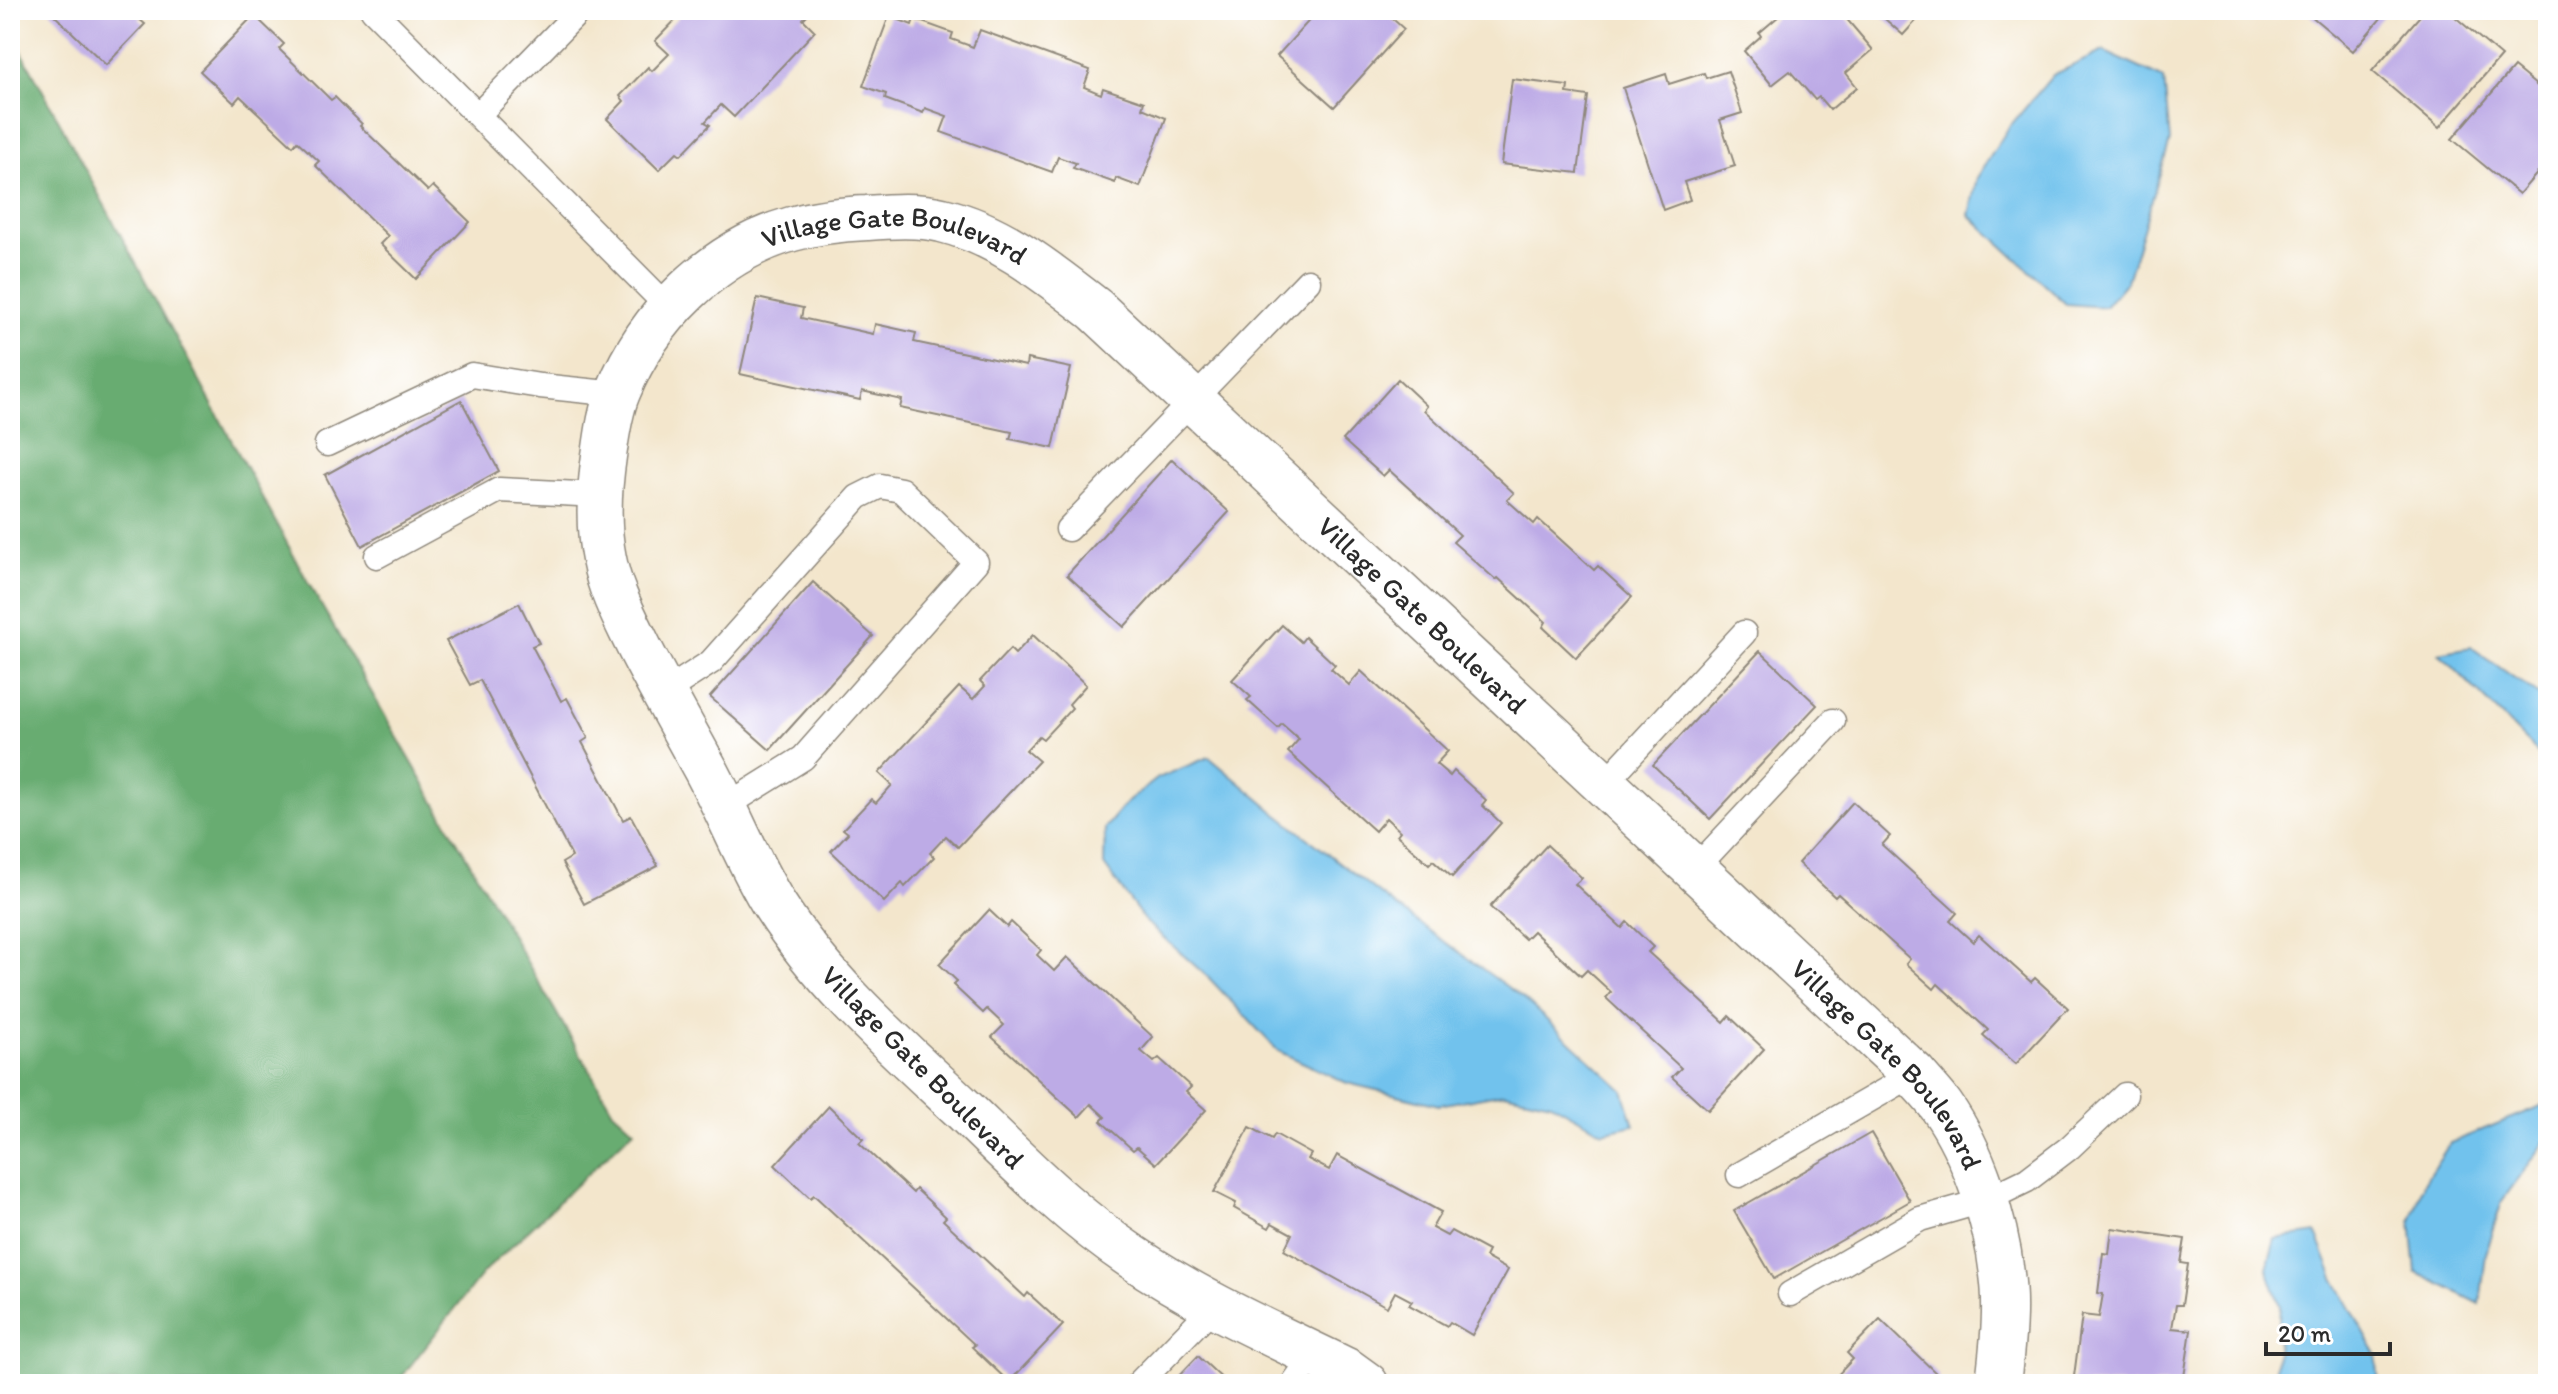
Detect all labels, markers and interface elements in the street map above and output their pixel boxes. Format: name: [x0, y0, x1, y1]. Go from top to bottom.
street label: Village Gate Boulevard: [756, 199, 1034, 272]
street label: Village Gate Boulevard: [1311, 509, 1534, 721]
street label: Village Gate Boulevard: [1784, 951, 1990, 1174]
street label: Village Gate Boulevard: [814, 958, 1032, 1176]
scale bar: [2266, 1306, 2390, 1356]
text: 20 m: [2278, 1319, 2331, 1348]

